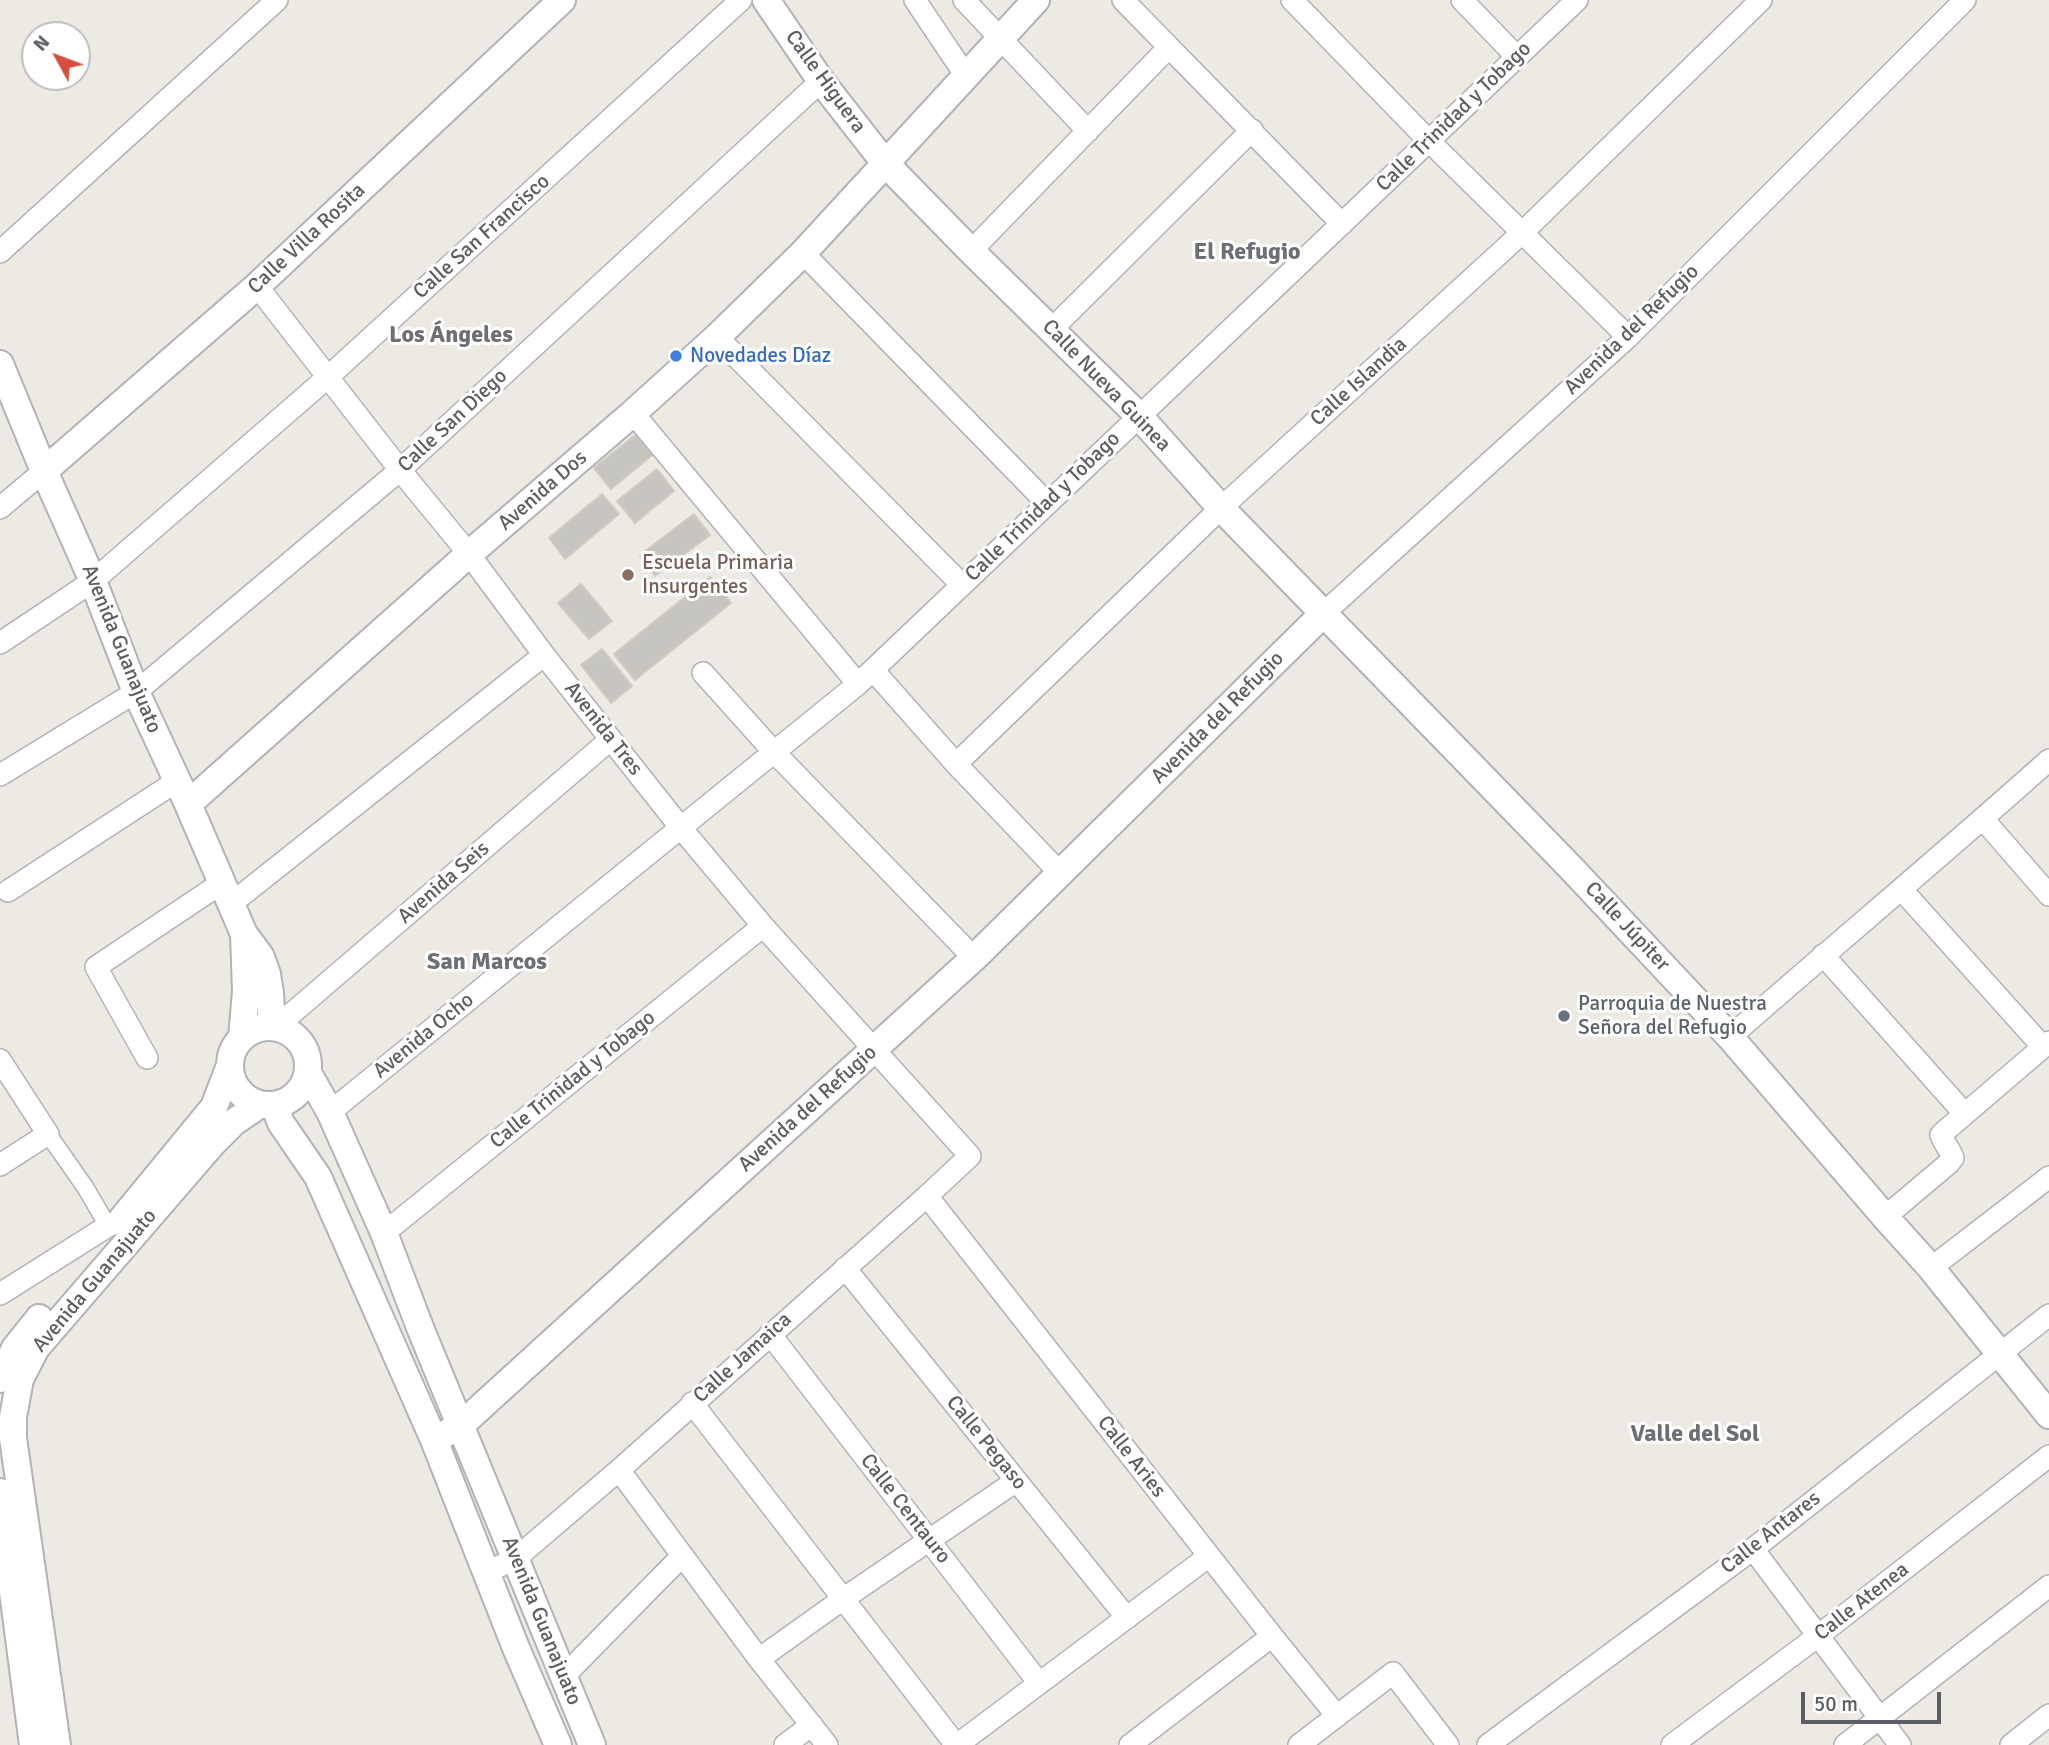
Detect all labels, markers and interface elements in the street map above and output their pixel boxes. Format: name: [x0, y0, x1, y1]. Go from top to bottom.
north arrow: [21, 21, 91, 91]
street label: Calle Higuera: [779, 26, 871, 138]
text: N: [28, 31, 55, 56]
street label: Calle Trinidad y Tobago: [1371, 37, 1537, 197]
street label: Calle San Francisco: [409, 169, 555, 305]
street label: Calle Villa Rosita: [243, 178, 371, 300]
district label: El Refugio: [1193, 239, 1301, 267]
street label: Avenida del Refugio: [1559, 259, 1705, 401]
street label: Calle Nueva Guinea: [1036, 315, 1176, 457]
district label: Los Ángeles: [389, 322, 513, 350]
street label: Calle Islandia: [1306, 332, 1412, 432]
place label: Novedades Díaz: [690, 343, 831, 369]
marker: Novedades Díaz: [668, 348, 684, 364]
street label: Calle San Diego: [393, 364, 513, 478]
street label: Calle Trinidad y Tobago: [960, 427, 1126, 587]
street label: Avenida Dos: [493, 446, 593, 536]
place label: Escuela Primaria Insurgentes: [642, 550, 794, 600]
street label: Avenida Guanajuato: [76, 561, 166, 737]
marker: Escuela Primaria Insurgentes: [620, 567, 636, 583]
street label: Avenida del Refugio: [1146, 646, 1290, 790]
street label: Avenida Tres: [559, 677, 647, 781]
street label: Avenida Seis: [393, 836, 495, 930]
street label: Calle Júpiter: [1579, 877, 1675, 977]
district label: San Marcos: [427, 949, 547, 977]
street label: Avenida Ocho: [369, 988, 479, 1084]
place label: Parroquia de Nuestra Señora del Refugio: [1578, 991, 1767, 1041]
street label: Calle Trinidad y Tobago: [485, 1006, 661, 1154]
marker: Parroquia de Nuestra Señora del Refugio: [1556, 1008, 1572, 1024]
street label: Avenida del Refugio: [734, 1040, 882, 1178]
street label: Avenida Guanajuato: [28, 1204, 162, 1358]
street label: Calle Jamaica: [689, 1307, 797, 1409]
street label: Calle Pegaso: [940, 1391, 1032, 1495]
street label: Calle Aries: [1091, 1411, 1171, 1503]
district label: Valle del Sol: [1631, 1421, 1759, 1449]
street label: Calle Centauro: [854, 1449, 956, 1569]
street label: Calle Antares: [1716, 1486, 1826, 1580]
street label: Avenida Guanajuato: [496, 1533, 586, 1709]
street label: Calle Atenea: [1810, 1557, 1914, 1647]
scale bar: [1804, 1678, 1944, 1722]
text: 50 m: [1814, 1691, 1858, 1717]

